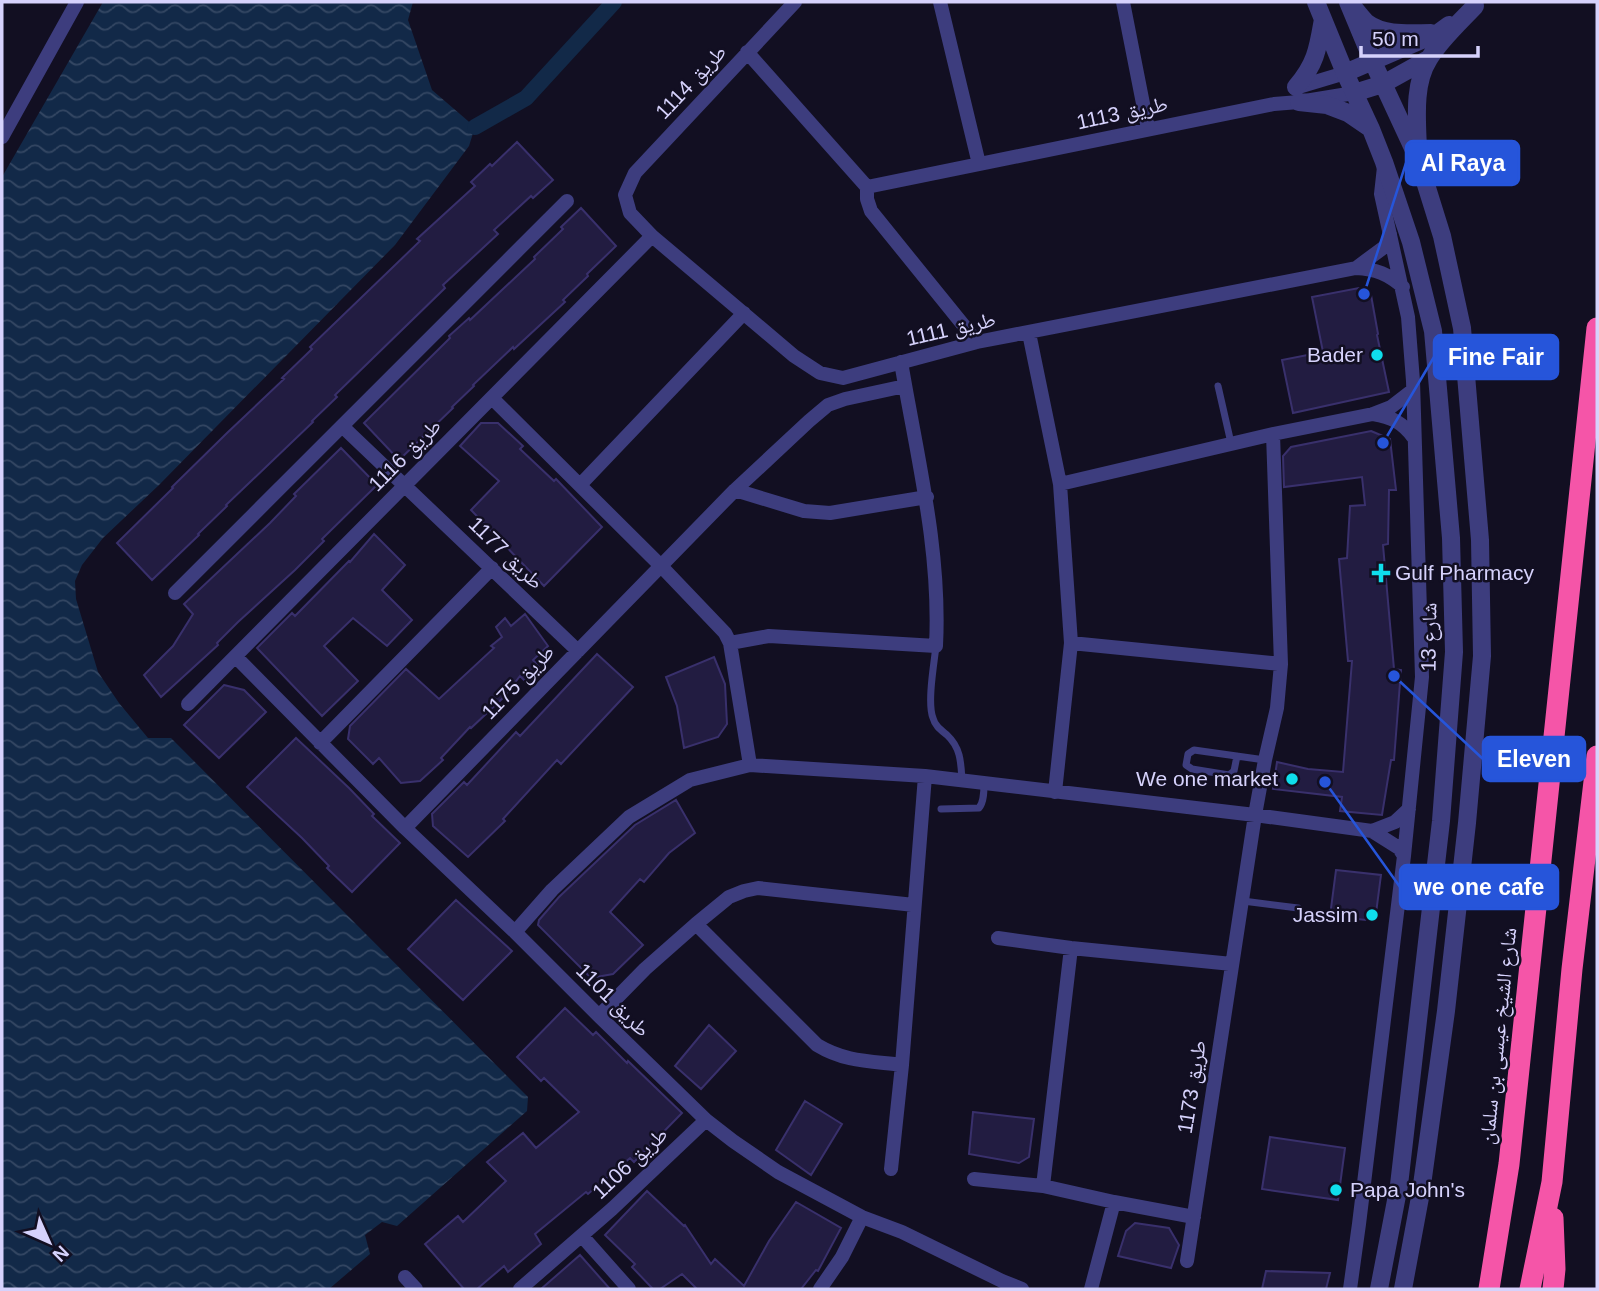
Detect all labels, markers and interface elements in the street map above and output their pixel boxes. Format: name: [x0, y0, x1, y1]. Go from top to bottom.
scale bar: [1361, 14, 1478, 58]
text: 50 m: [1372, 27, 1419, 50]
street label: طريق 1114: [651, 40, 732, 125]
street label: طريق 1113: [1074, 92, 1170, 135]
callout: Al Raya: [1406, 141, 1519, 185]
text: Al Raya: [1421, 150, 1505, 176]
street label: طريق 1111: [904, 307, 998, 352]
callout: Fine Fair: [1434, 335, 1558, 379]
place label: Bader: [1307, 343, 1363, 366]
text: Fine Fair: [1448, 344, 1544, 370]
marker: Bader: [1369, 347, 1385, 363]
street label: طريق 1116: [364, 414, 447, 497]
street label: طريق 1177: [463, 512, 548, 595]
place label: Gulf Pharmacy: [1395, 561, 1534, 584]
marker: Gulf Pharmacy: [1373, 565, 1389, 581]
street label: شارع 13: [1416, 602, 1443, 672]
street label: طريق 1175: [477, 640, 560, 725]
callout: Eleven: [1483, 737, 1585, 781]
text: Eleven: [1497, 746, 1571, 772]
place label: We one market: [1136, 767, 1278, 790]
marker: We one market: [1284, 771, 1300, 787]
callout: we one cafe: [1400, 865, 1558, 909]
text: we one cafe: [1413, 874, 1544, 900]
place label: Jassim: [1293, 903, 1358, 926]
marker: Jassim: [1364, 907, 1380, 923]
street label: شارع الشيخ عيسى بن سلمان: [1475, 926, 1522, 1146]
street label: طريق 1101: [571, 958, 655, 1042]
street label: طريق 1173: [1173, 1039, 1212, 1135]
street label: طريق 1106: [587, 1122, 673, 1205]
place label: Papa John's: [1350, 1178, 1465, 1201]
marker: Papa John's: [1328, 1182, 1344, 1198]
north arrow: [14, 1207, 84, 1277]
text: N: [48, 1241, 73, 1266]

